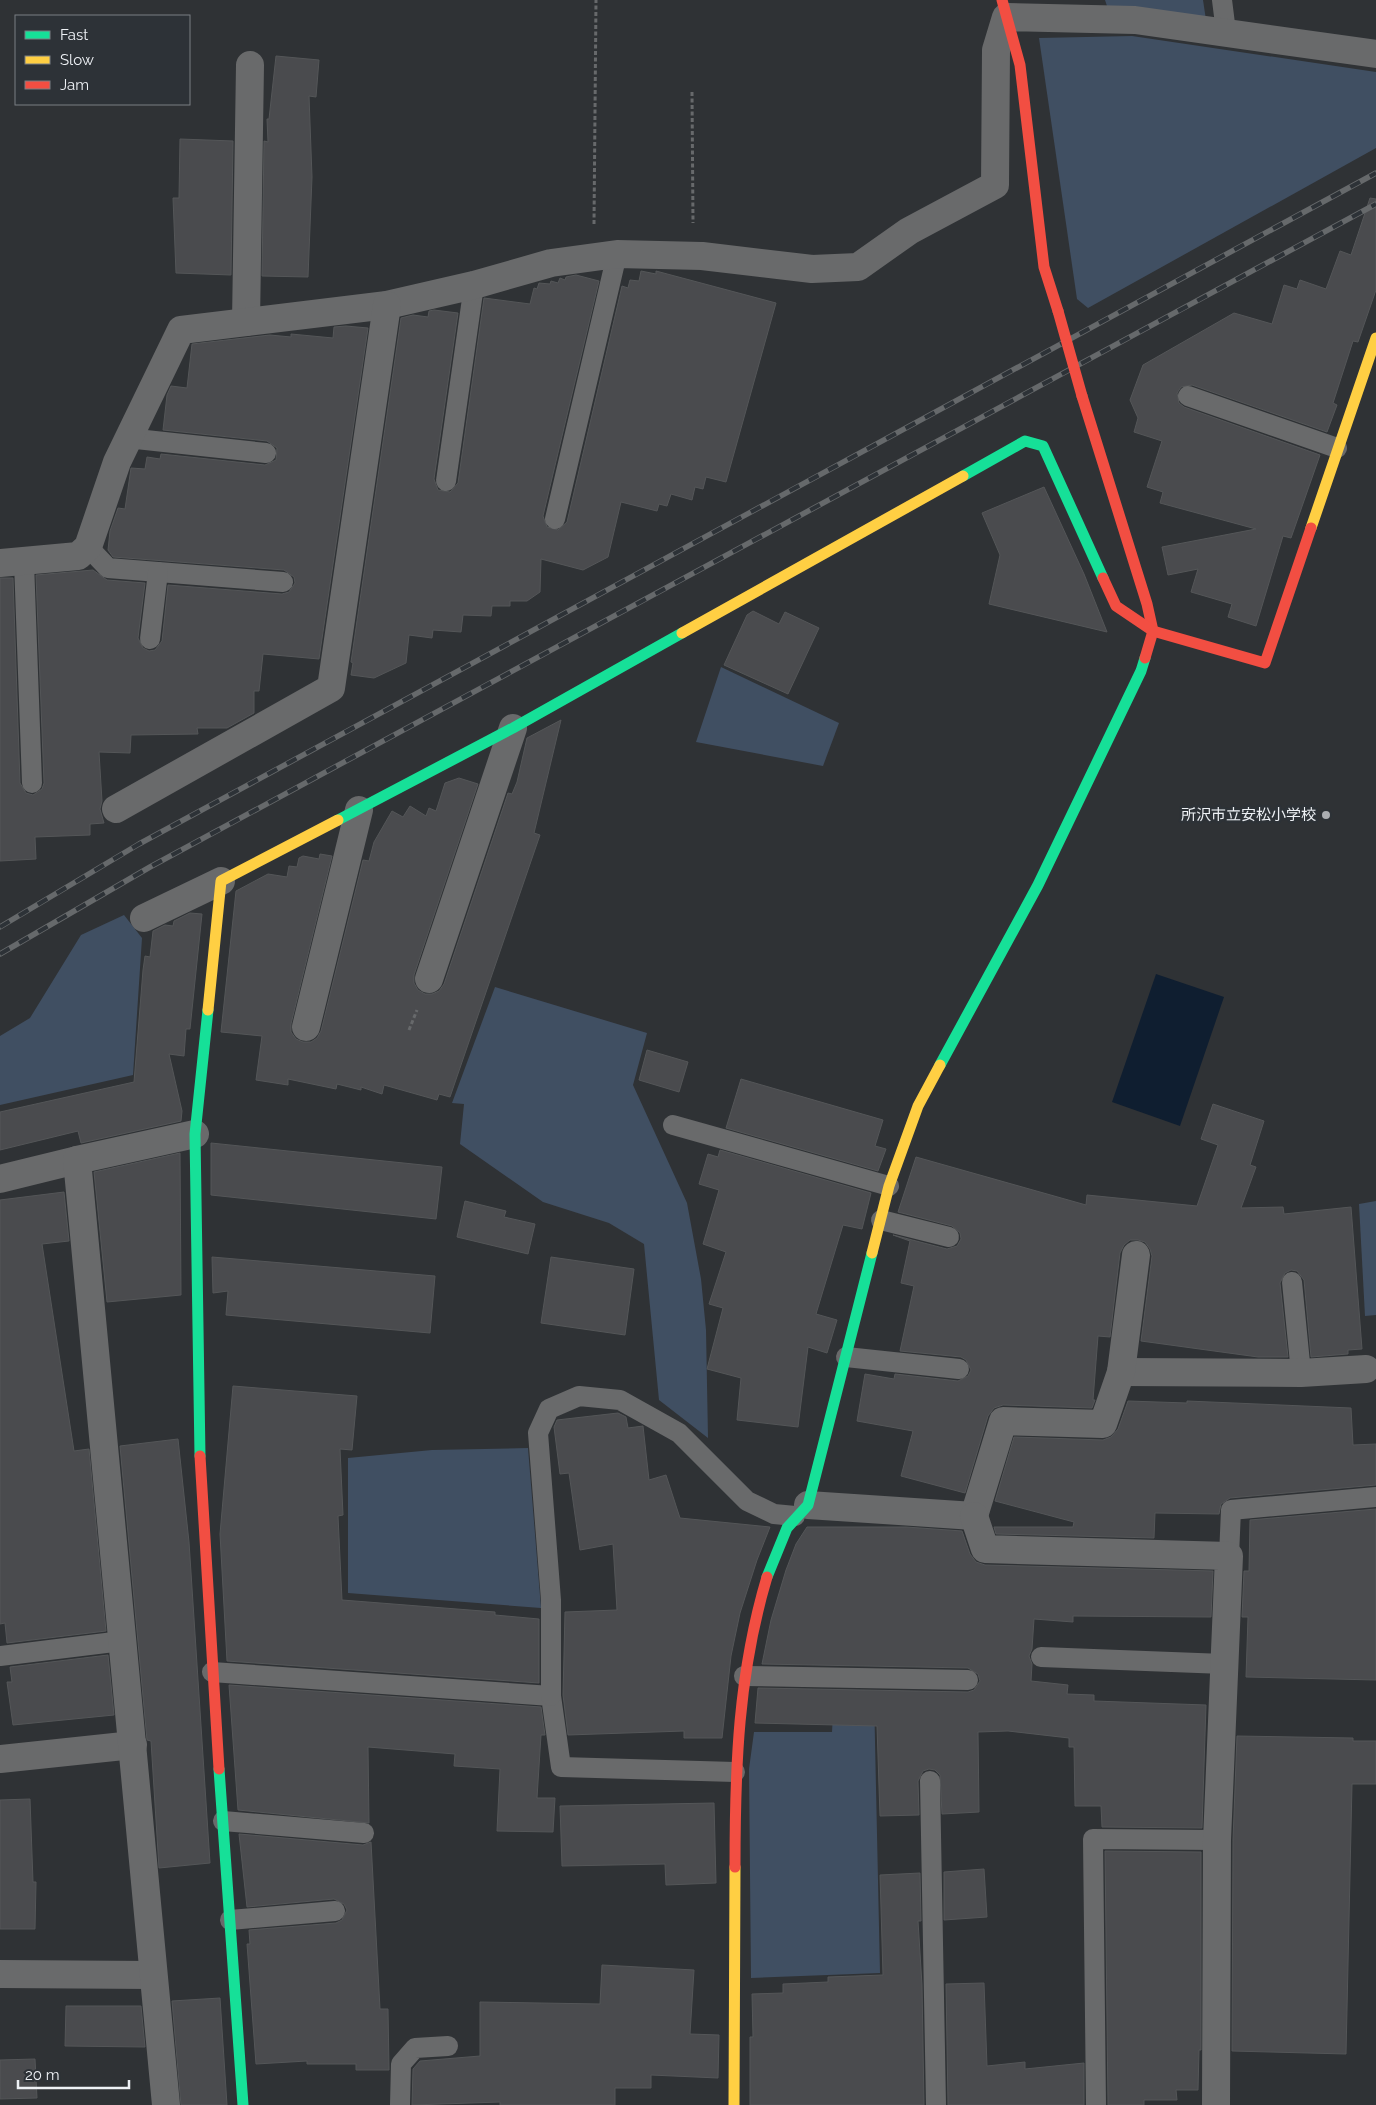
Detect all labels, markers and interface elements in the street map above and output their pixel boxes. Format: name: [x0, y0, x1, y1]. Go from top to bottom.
legend: [15, 15, 190, 105]
text: Fast: [60, 26, 88, 44]
text: Slow: [60, 51, 94, 69]
text: Jam: [60, 76, 89, 94]
place label: 所沢市立安松小学校: [1181, 806, 1316, 824]
marker: 所沢市立安松小学校: [1320, 809, 1332, 821]
scale bar: [18, 2058, 129, 2090]
text: 20 m: [25, 2066, 60, 2084]

